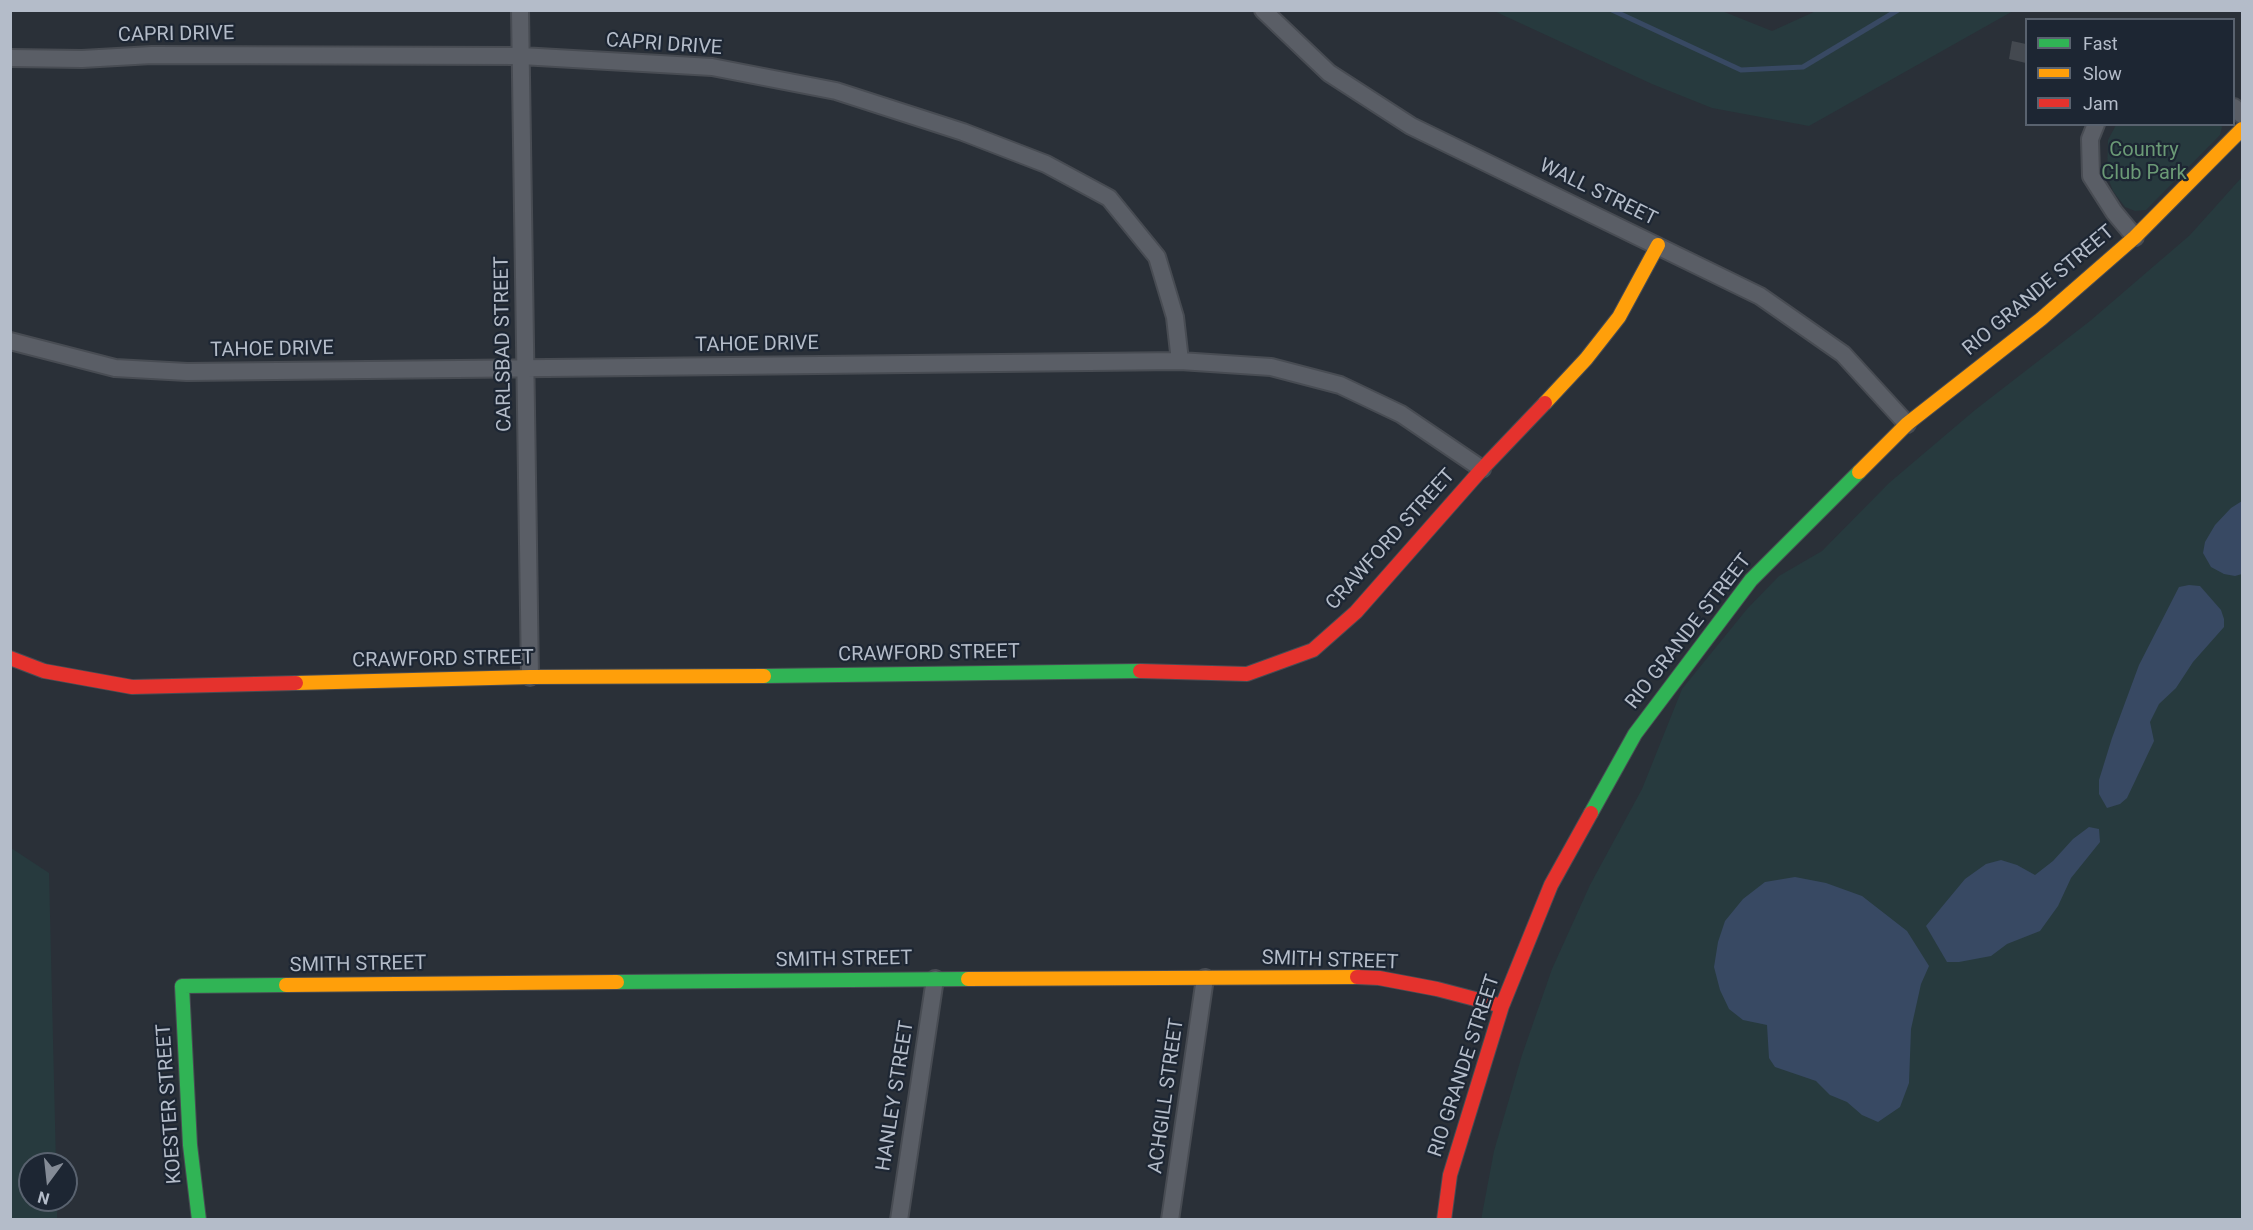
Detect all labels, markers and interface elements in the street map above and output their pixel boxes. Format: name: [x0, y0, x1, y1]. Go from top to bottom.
legend: [2025, 18, 2235, 126]
street label: CAPRI DRIVE: [118, 22, 234, 48]
street label: CAPRI DRIVE: [605, 29, 723, 61]
text: Fast: [2083, 33, 2118, 54]
text: Slow: [2083, 63, 2122, 84]
text: Jam: [2083, 93, 2119, 114]
park label: Country Club Park: [2101, 139, 2187, 186]
street label: WALL STREET: [1535, 154, 1661, 232]
street label: RIO GRANDE STREET: [1958, 221, 2120, 361]
street label: CARLSBAD STREET: [490, 256, 518, 432]
street label: TAHOE DRIVE: [695, 332, 819, 358]
street label: TAHOE DRIVE: [210, 337, 334, 363]
street label: CRAWFORD STREET: [1321, 464, 1461, 616]
street label: RIO GRANDE STREET: [1621, 550, 1757, 714]
street label: CRAWFORD STREET: [838, 640, 1020, 668]
street label: CRAWFORD STREET: [352, 646, 534, 674]
street label: SMITH STREET: [775, 947, 913, 973]
street label: SMITH STREET: [1261, 947, 1399, 975]
street label: SMITH STREET: [289, 952, 427, 978]
street label: RIO GRANDE STREET: [1424, 972, 1506, 1160]
street label: ACHGILL STREET: [1144, 1017, 1190, 1175]
street label: HANLEY STREET: [872, 1019, 920, 1173]
street label: KOESTER STREET: [152, 1023, 188, 1185]
north arrow: [18, 1152, 78, 1212]
text: N: [36, 1187, 52, 1209]

